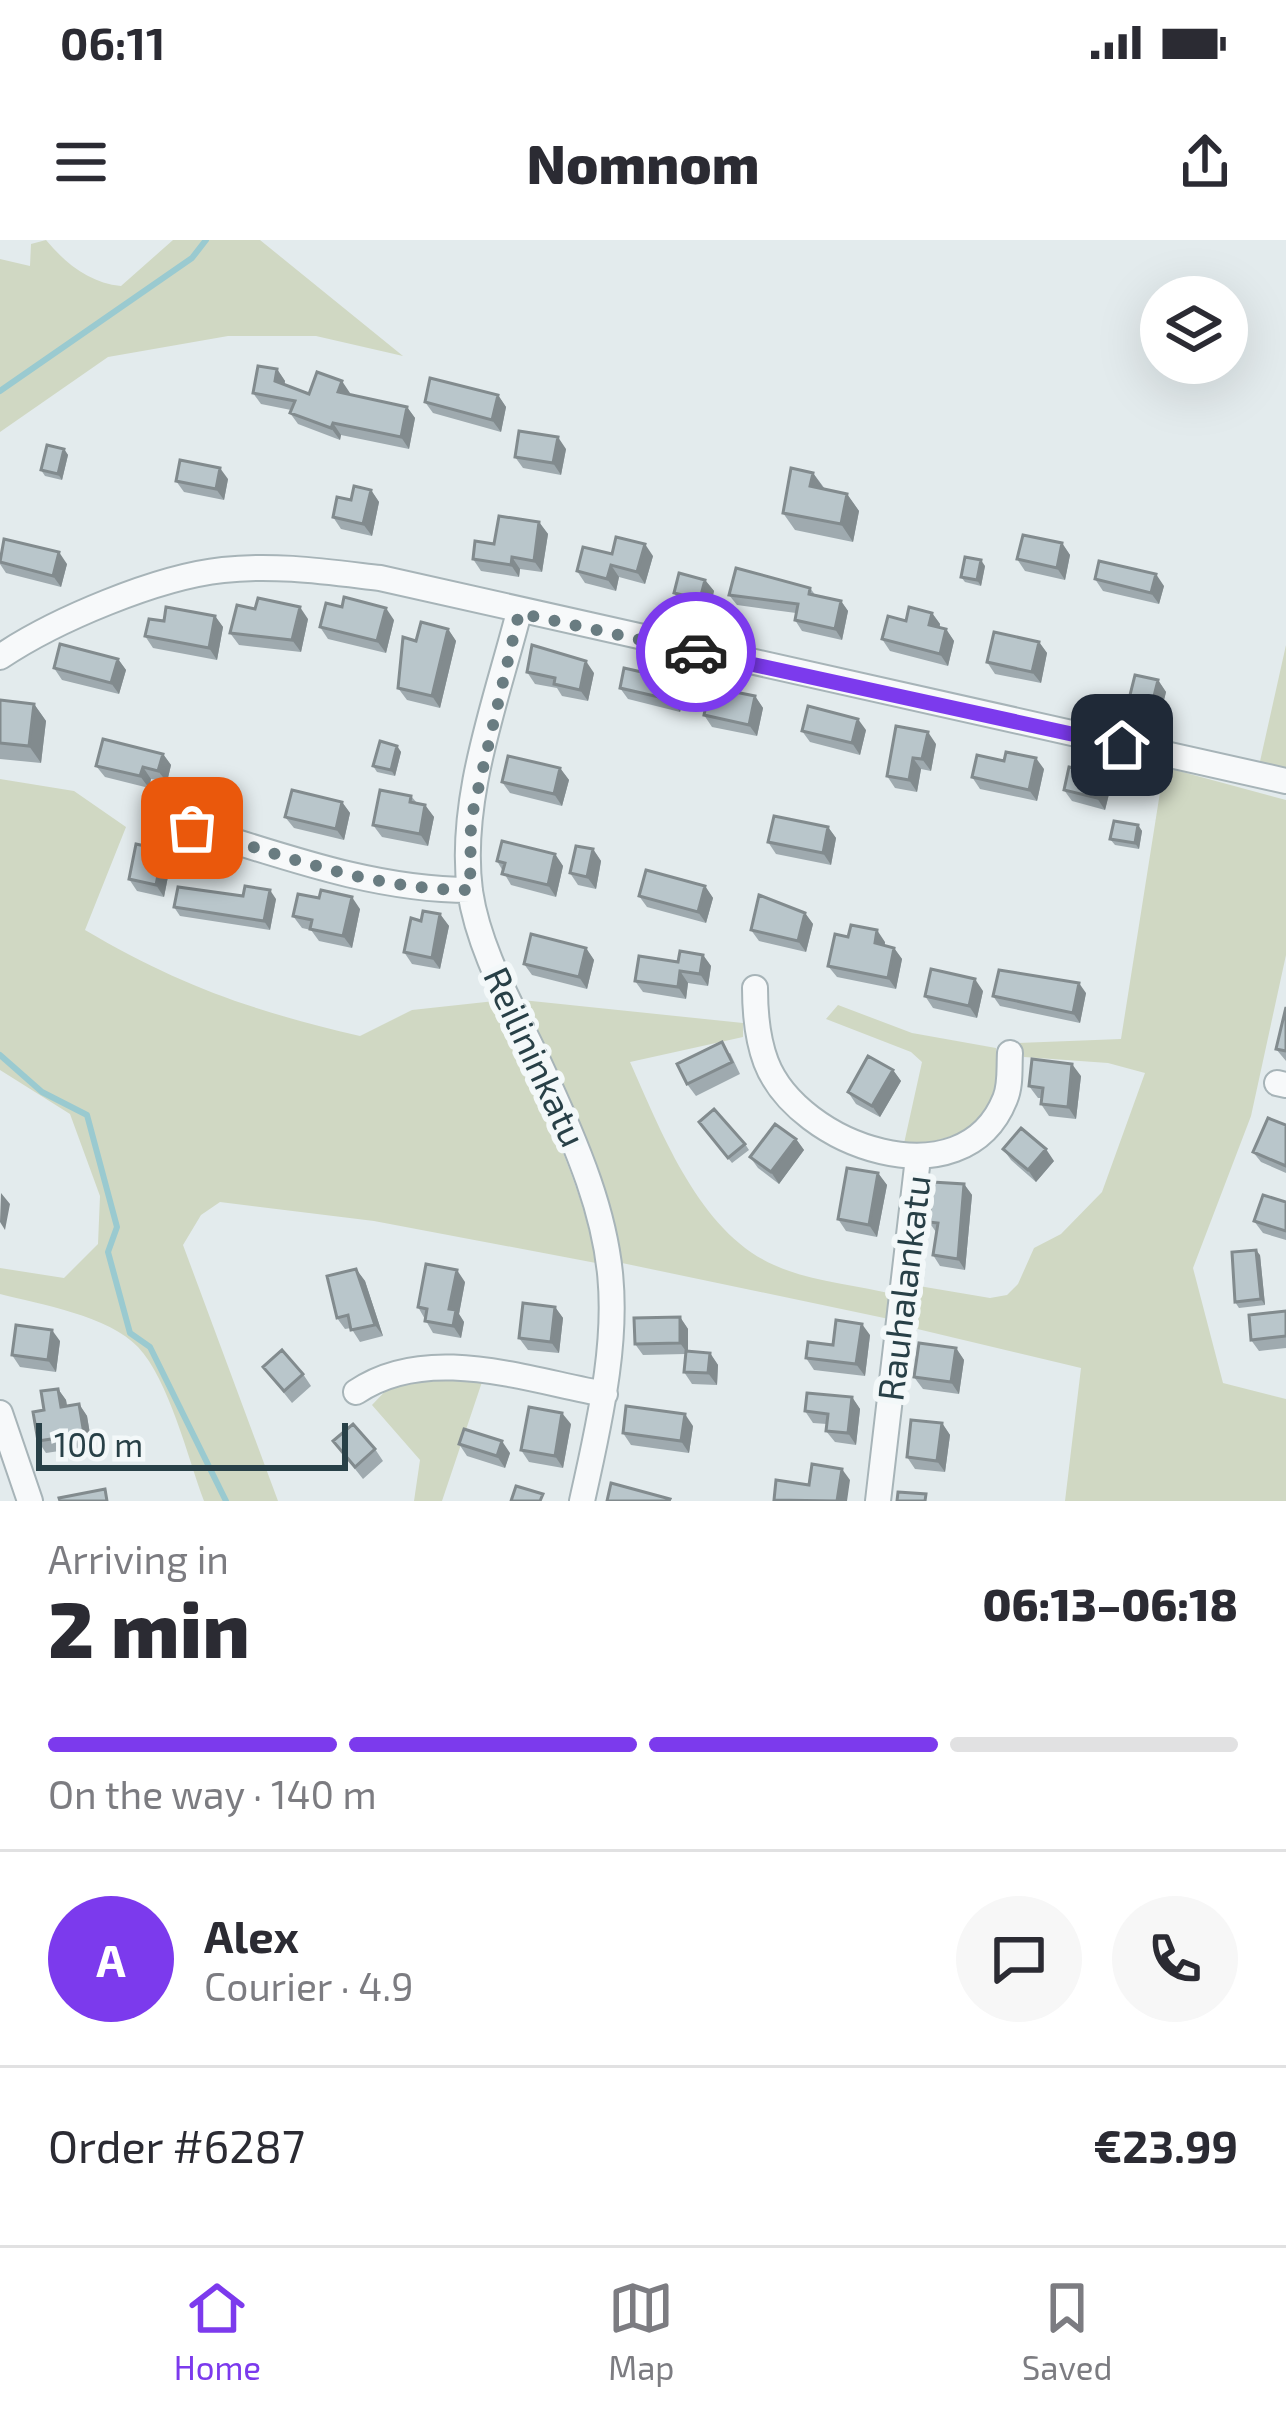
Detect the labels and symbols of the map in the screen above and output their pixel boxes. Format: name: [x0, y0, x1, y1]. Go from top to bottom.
courier: [636, 592, 756, 712]
pin: [1071, 694, 1173, 796]
pin: [141, 777, 243, 879]
street label: Reilininkatu: [476, 960, 597, 1153]
street label: Rauhalankatu: [867, 1173, 938, 1403]
scale bar: [36, 1417, 348, 1470]

